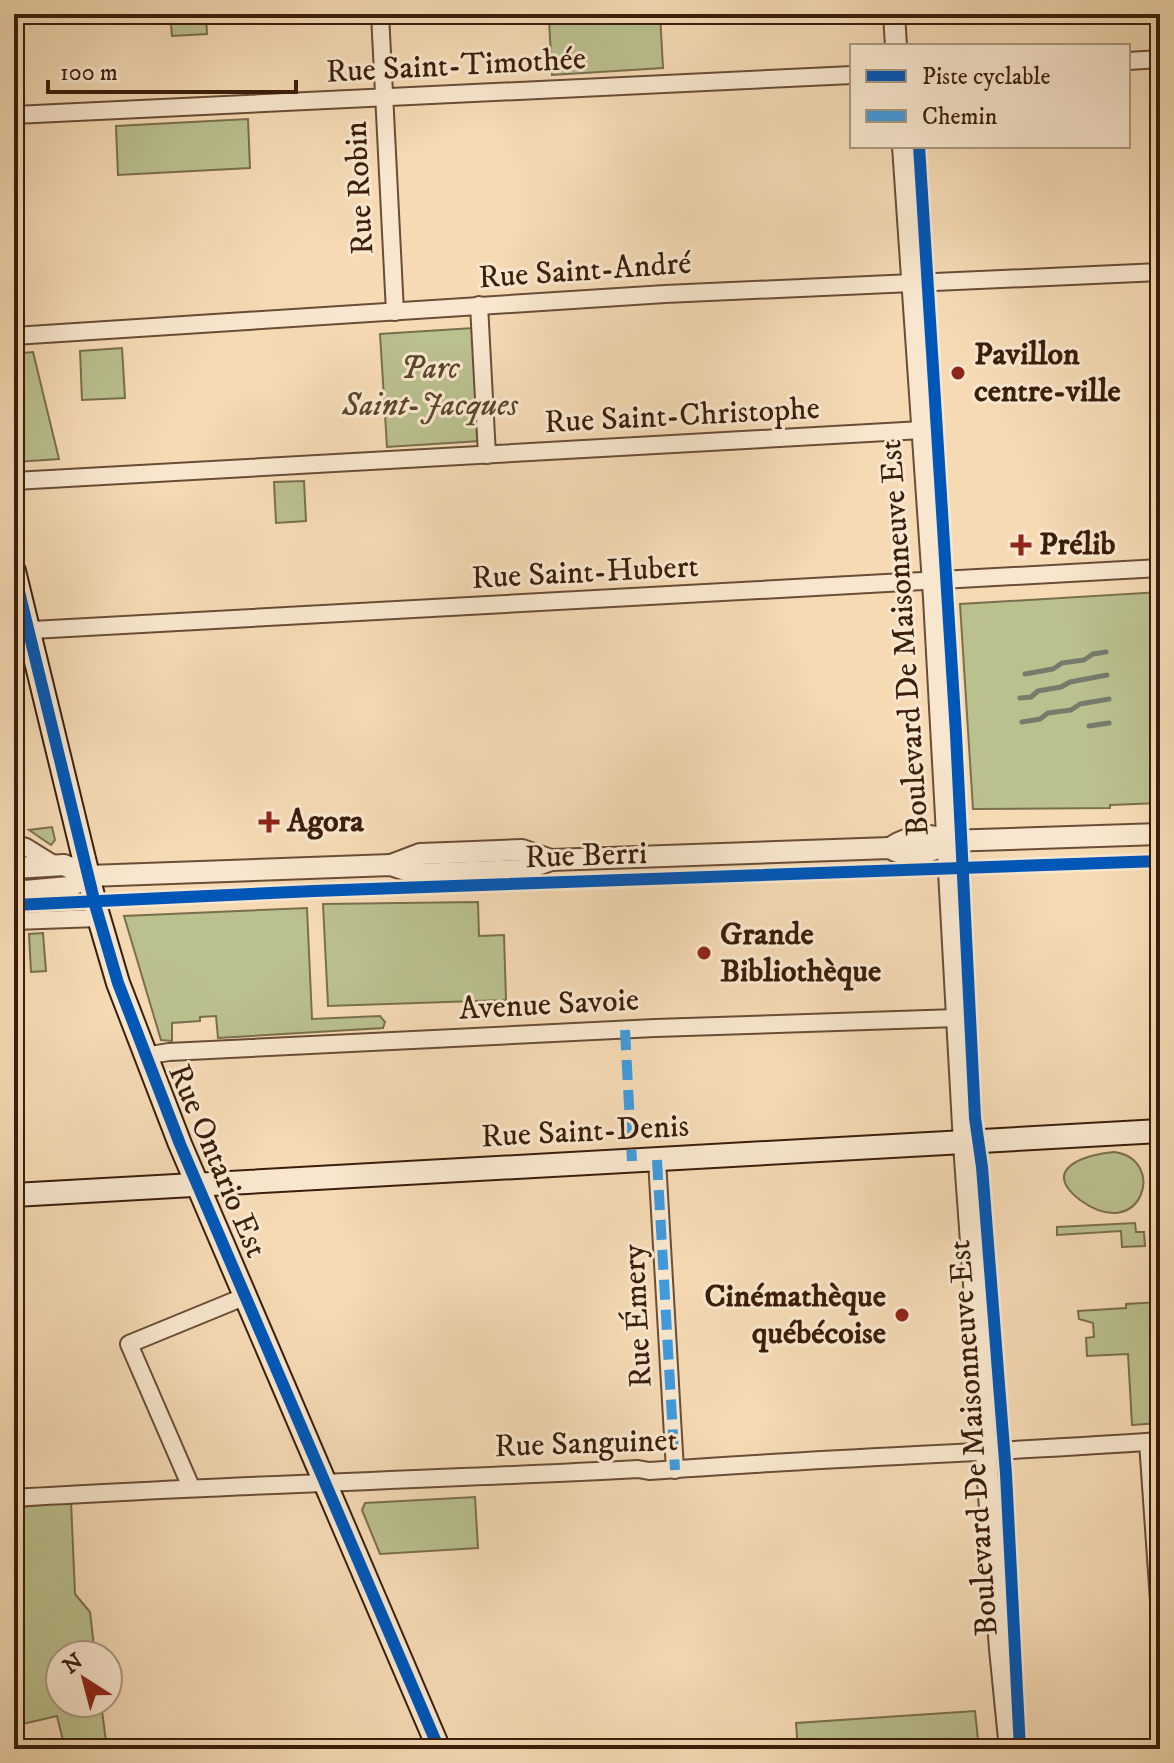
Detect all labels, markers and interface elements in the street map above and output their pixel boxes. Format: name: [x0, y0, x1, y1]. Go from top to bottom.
street label: Rue Saint-Timothée: [325, 39, 587, 93]
scale bar: [48, 44, 296, 94]
legend: [850, 44, 1130, 148]
text: 100 m: [60, 58, 118, 88]
text: Piste cyclable: [922, 62, 1050, 92]
text: Chemin: [922, 102, 998, 132]
street label: Rue Robin: [337, 120, 383, 256]
street label: Rue Saint-André: [477, 244, 694, 298]
place label: Pavillon centre-ville: [974, 335, 1121, 412]
park label: Parc Saint-Jacques: [341, 349, 519, 426]
marker: Pavillon centre-ville: [949, 364, 967, 382]
street label: Rue Saint-Christophe: [543, 389, 821, 443]
street label: Boulevard De Maisonneuve Est: [871, 438, 939, 838]
place label: Prélib: [1039, 525, 1116, 565]
marker: Prélib: [1010, 534, 1032, 556]
street label: Rue Saint-Hubert: [470, 547, 700, 599]
place label: Agora: [286, 802, 364, 842]
marker: Agora: [258, 811, 280, 833]
street label: Rue Berri: [524, 834, 648, 878]
place label: Grande Bibliothèque: [720, 915, 881, 992]
marker: Grande Bibliothèque: [695, 944, 713, 962]
street label: Avenue Savoie: [458, 980, 640, 1030]
street label: Rue Ontario Est: [158, 1058, 276, 1264]
street label: Rue Saint-Denis: [480, 1107, 690, 1157]
street label: Boulevard De Maisonneuve Est: [940, 1238, 1008, 1638]
street label: Rue Émery: [614, 1242, 662, 1389]
place label: Cinémathèque québécoise: [704, 1277, 886, 1354]
marker: Cinémathèque québécoise: [893, 1306, 911, 1324]
street label: Rue Sanguinet: [494, 1421, 678, 1467]
north arrow: [44, 1639, 124, 1719]
text: N: [58, 1648, 88, 1680]

